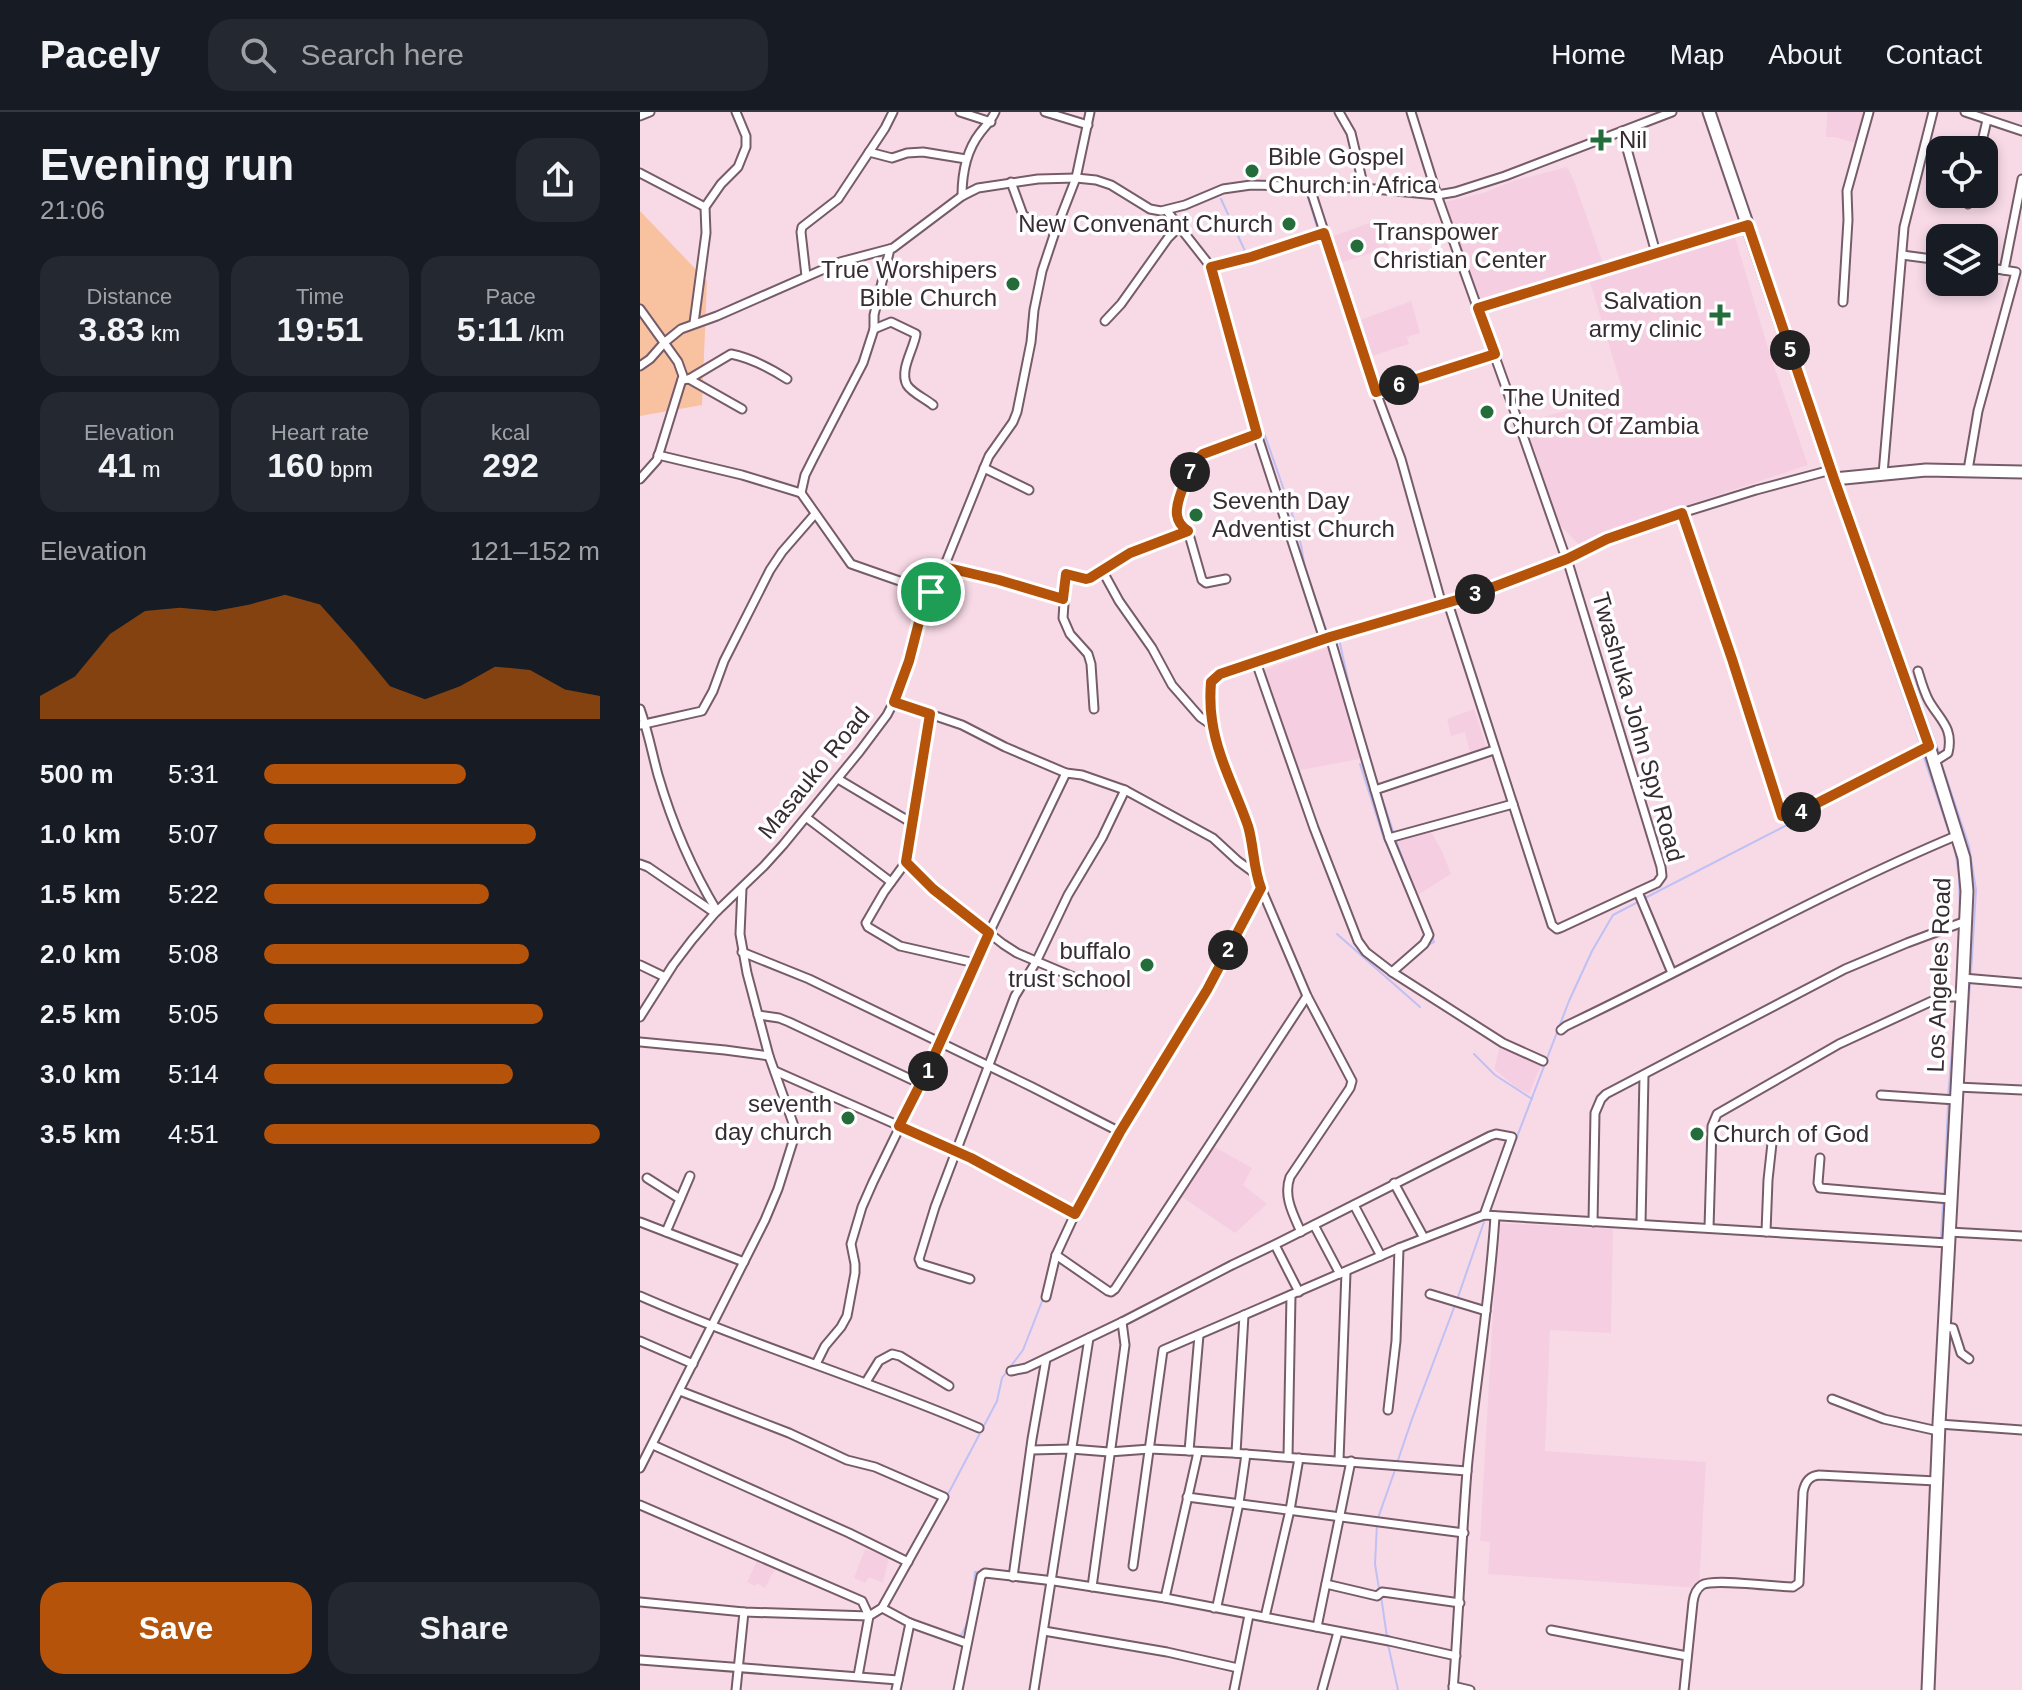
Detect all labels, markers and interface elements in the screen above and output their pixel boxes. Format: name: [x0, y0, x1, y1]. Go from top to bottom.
search box: [208, 19, 768, 91]
icon: search: [236, 33, 280, 77]
text: Pacely: [40, 34, 160, 76]
text: Search here: [300, 38, 464, 71]
text: Home: [1551, 39, 1626, 70]
text: Map: [1670, 39, 1724, 70]
text: About: [1768, 39, 1842, 70]
text: Contact: [1886, 39, 1982, 70]
place label: Nil: [1619, 126, 1647, 153]
marker: Nil: [1590, 129, 1612, 151]
map controls: [1926, 136, 1998, 296]
button: locate: [1926, 136, 1998, 208]
button: share: [516, 138, 600, 222]
text: Evening run: [40, 140, 294, 189]
place label: Bible Gospel Church in Africa: [1268, 143, 1438, 198]
marker: Bible Gospel Church in Africa: [1243, 162, 1261, 180]
text: 21:06: [40, 195, 105, 225]
place label: New Convenant Church: [1018, 210, 1273, 237]
marker: New Convenant Church: [1280, 215, 1298, 233]
place label: Transpower Christian Center: [1373, 218, 1546, 273]
button: layers: [1926, 224, 1998, 296]
marker: Transpower Christian Center: [1348, 237, 1366, 255]
place label: True Worshipers Bible Church: [821, 256, 997, 311]
marker: True Worshipers Bible Church: [1004, 275, 1022, 293]
text: Distance: [87, 284, 172, 309]
text: Time: [296, 284, 344, 309]
text: Pace: [486, 284, 536, 309]
place label: Salvation army clinic: [1589, 287, 1702, 342]
marker: Salvation army clinic: [1709, 304, 1731, 326]
text: 3.83: [79, 310, 145, 348]
text: 19:51: [277, 310, 363, 348]
text: 5:11: [457, 310, 523, 348]
text: km: [145, 321, 180, 346]
text: /km: [523, 321, 565, 346]
pin: 5: [1770, 330, 1810, 370]
text: 5: [1784, 337, 1796, 362]
pin: 6: [1379, 365, 1419, 405]
text: 6: [1393, 372, 1405, 397]
place label: The United Church Of Zambia: [1503, 384, 1700, 439]
marker: The United Church Of Zambia: [1478, 403, 1496, 421]
text: Elevation: [84, 420, 175, 445]
text: Heart rate: [271, 420, 369, 445]
text: kcal: [491, 420, 530, 445]
text: 41: [98, 446, 136, 484]
text: 160: [267, 446, 324, 484]
text: 292: [482, 446, 539, 484]
pin: 7: [1170, 452, 1210, 492]
text: m: [136, 457, 160, 482]
text: bpm: [324, 457, 373, 482]
text: 7: [1184, 459, 1196, 484]
place label: Seventh Day Adventist Church: [1212, 487, 1395, 542]
marker: Seventh Day Adventist Church: [1187, 506, 1205, 524]
text: Elevation: [40, 536, 147, 566]
text: 121–152 m: [470, 536, 600, 566]
pin: [897, 558, 965, 626]
icon: arrive: [909, 570, 953, 614]
pin: 3: [1455, 574, 1495, 614]
text: 3: [1469, 581, 1481, 606]
street label: Twashuka John Spy Road: [1587, 589, 1690, 865]
street label: Masauko Road: [752, 701, 875, 844]
text: 500 m: [40, 759, 114, 789]
text: 5:31: [168, 759, 219, 789]
pin: 4: [1781, 792, 1821, 832]
text: 4: [1795, 799, 1807, 824]
text: 1.0 km: [40, 819, 121, 849]
text: 5:07: [168, 819, 219, 849]
street label: Los Angeles Road: [1922, 877, 1955, 1073]
text: 1.5 km: [40, 879, 121, 909]
text: 5:22: [168, 879, 219, 909]
pin: 2: [1208, 930, 1248, 970]
place label: buffalo trust school: [1008, 937, 1131, 992]
text: 2: [1222, 937, 1234, 962]
text: 2.0 km: [40, 939, 121, 969]
text: 5:08: [168, 939, 219, 969]
marker: buffalo trust school: [1138, 956, 1156, 974]
text: 2.5 km: [40, 999, 121, 1029]
text: 5:05: [168, 999, 219, 1029]
pin: 1: [908, 1051, 948, 1091]
text: 1: [922, 1058, 934, 1083]
text: 3.0 km: [40, 1059, 121, 1089]
text: 5:14: [168, 1059, 219, 1089]
place label: seventh day church: [715, 1090, 832, 1145]
marker: seventh day church: [839, 1109, 857, 1127]
text: 3.5 km: [40, 1119, 121, 1149]
text: 4:51: [168, 1119, 219, 1149]
place label: Church of God: [1713, 1120, 1869, 1147]
marker: Church of God: [1688, 1125, 1706, 1143]
button: Save: [40, 1582, 312, 1674]
button: Share: [328, 1582, 600, 1674]

